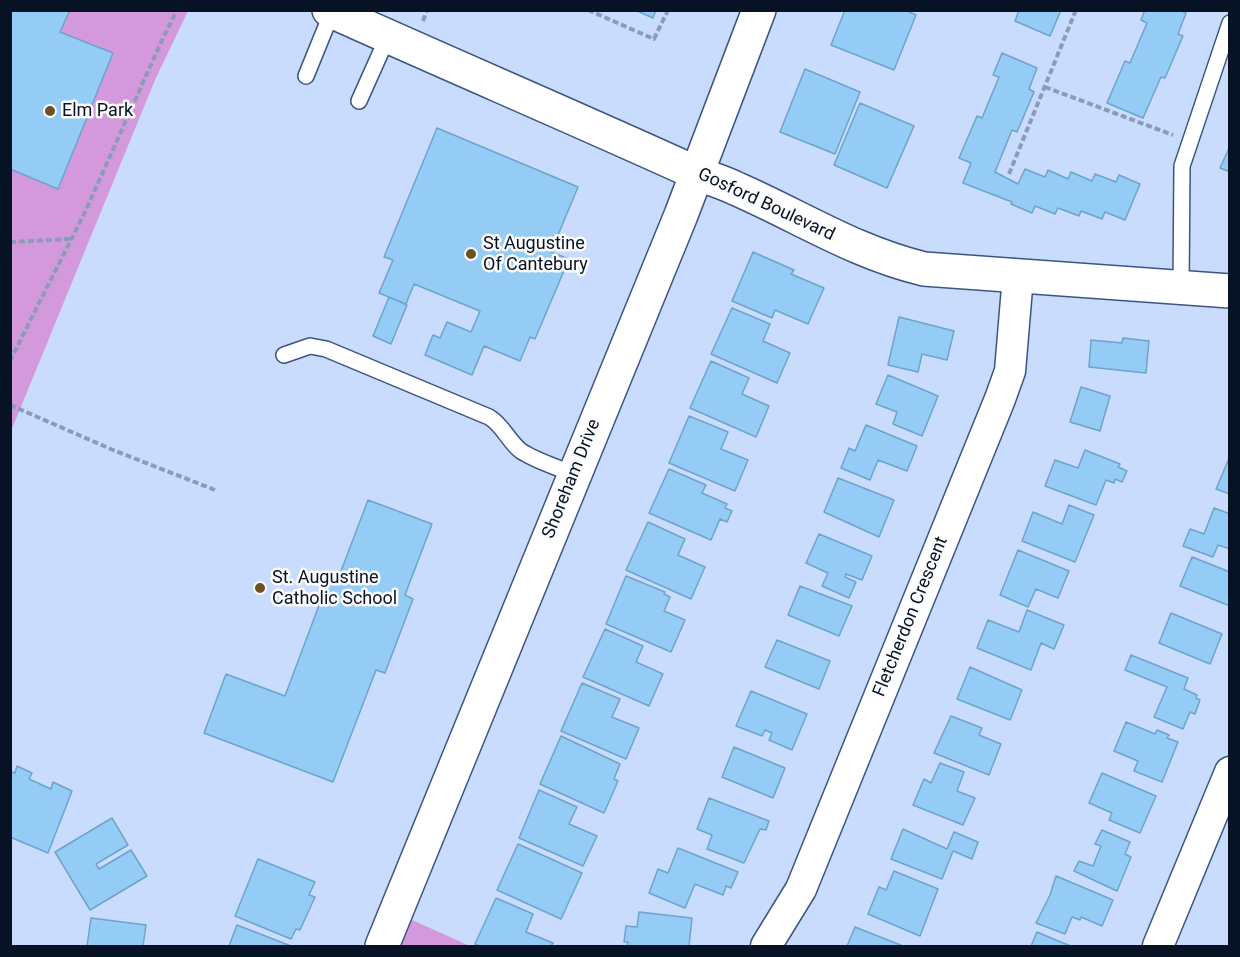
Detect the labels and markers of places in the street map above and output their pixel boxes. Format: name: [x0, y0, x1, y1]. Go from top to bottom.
place label: Elm Park: [62, 100, 133, 122]
marker: Elm Park: [43, 104, 57, 118]
place label: St Augustine Of Cantebury: [483, 233, 588, 276]
marker: St Augustine Of Cantebury: [464, 247, 478, 261]
place label: St. Augustine Catholic School: [272, 567, 397, 610]
marker: St. Augustine Catholic School: [253, 581, 267, 595]

